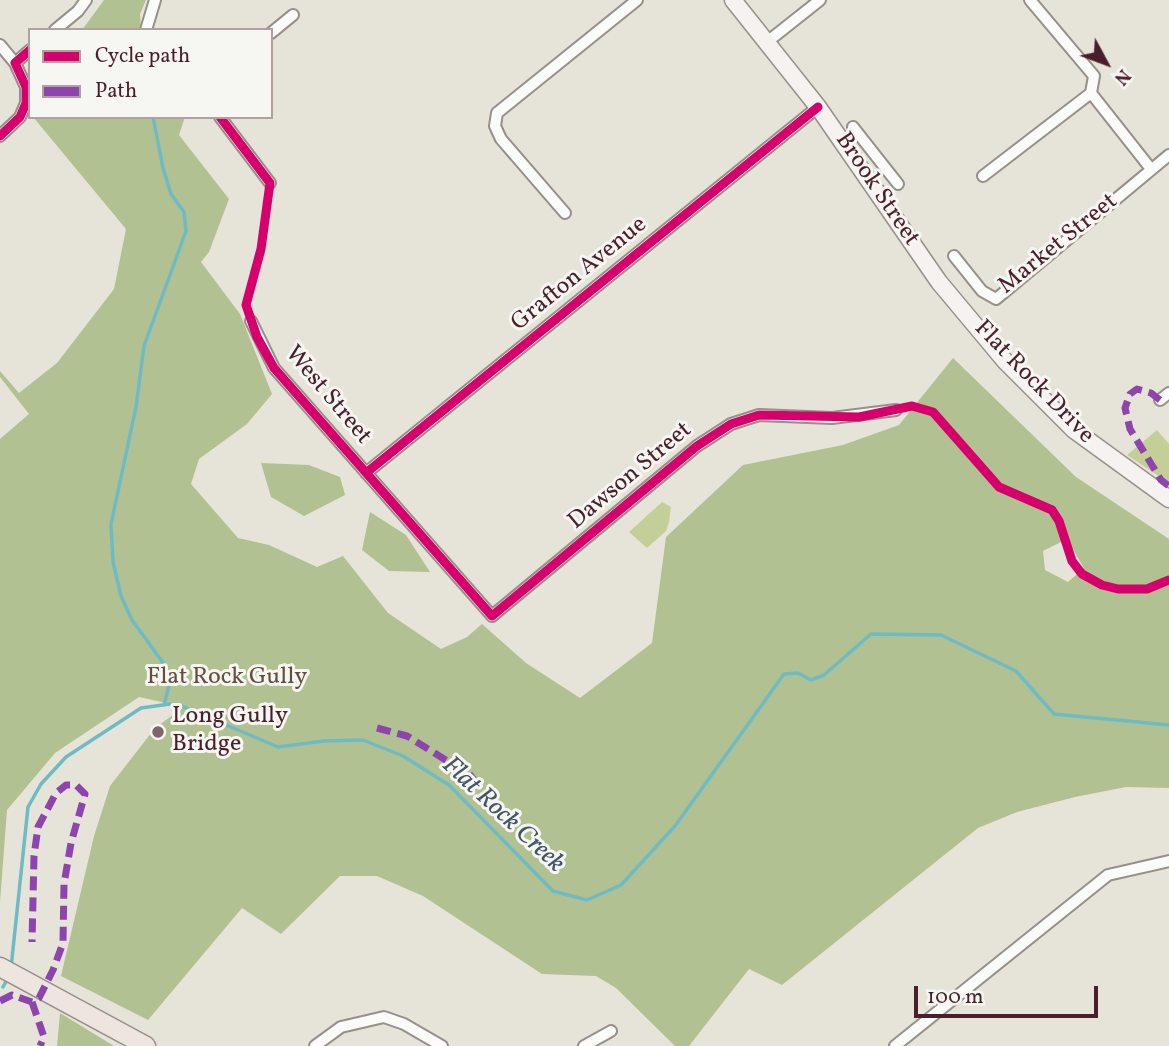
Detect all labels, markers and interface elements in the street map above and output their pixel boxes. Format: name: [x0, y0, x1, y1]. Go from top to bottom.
legend: [28, 28, 273, 119]
north arrow: [1071, 28, 1141, 98]
text: Cycle path: [95, 42, 190, 71]
text: N: [1108, 63, 1136, 91]
text: Path: [95, 77, 137, 106]
street label: Brook Street: [827, 128, 925, 252]
street label: Market Street: [994, 188, 1124, 302]
street label: Grafton Avenue: [506, 211, 654, 339]
street label: Flat Rock Drive: [967, 315, 1099, 451]
street label: West Street: [277, 341, 377, 451]
street label: Dawson Street: [563, 417, 699, 537]
park label: Flat Rock Gully: [147, 665, 307, 693]
place label: Long Gully Bridge: [172, 704, 288, 760]
marker: Long Gully Bridge: [150, 724, 166, 740]
water label: Flat Rock Creek: [434, 751, 570, 881]
scale bar: [917, 972, 1101, 1016]
text: 100 m: [927, 983, 984, 1012]

